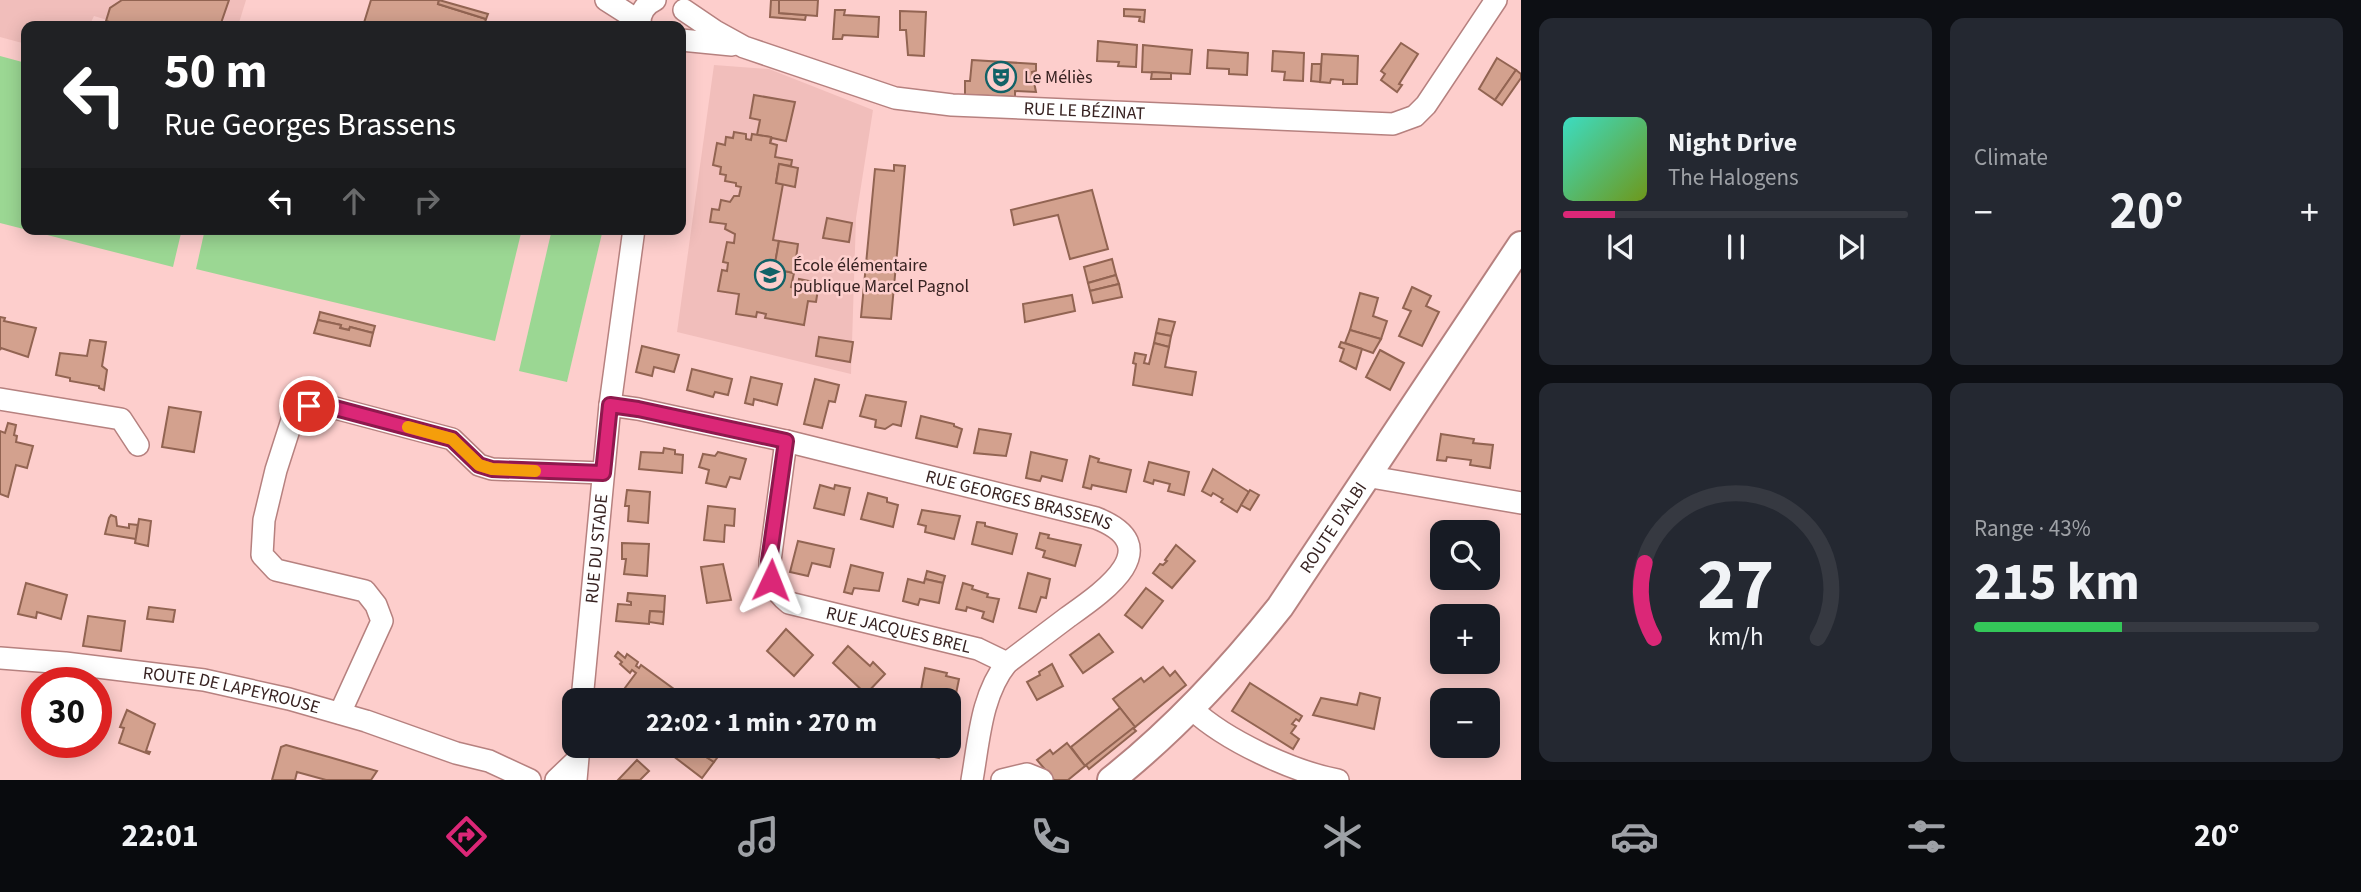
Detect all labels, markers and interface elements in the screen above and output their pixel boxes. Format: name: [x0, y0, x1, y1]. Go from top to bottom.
text: 50 m: [164, 37, 268, 107]
icon: left: [49, 49, 140, 140]
theatre icon: Le Méliès: [984, 60, 1018, 94]
place label: Le Méliès: [1024, 65, 1093, 90]
street label: RUE LE BÉZINAT: [1023, 96, 1146, 126]
text: Rue Georges Brassens: [164, 102, 456, 148]
text: Night Drive: [1668, 124, 1797, 161]
text: Climate: [1974, 141, 2048, 174]
text: The Halogens: [1668, 161, 1799, 194]
text: 20°: [2110, 175, 2183, 249]
icon: left: [262, 182, 300, 220]
icon: ahead: [335, 182, 373, 220]
icon: right: [408, 182, 446, 220]
text: −: [1974, 186, 1993, 240]
text: +: [2300, 186, 2319, 240]
icon: previous: [1602, 228, 1640, 266]
icon: pause: [1717, 228, 1755, 266]
icon: next: [1832, 228, 1870, 266]
place label: École élémentaire publique Marcel Pagnol: [793, 253, 969, 299]
school or university icon: École élémentaire publique Marcel Pagnol: [753, 258, 787, 292]
pin: [279, 376, 339, 436]
icon: arrive: [290, 387, 328, 425]
street label: RUE GEORGES BRASSENS: [923, 464, 1117, 536]
street label: ROUTE D'ALBI: [1294, 477, 1373, 578]
street label: RUE DU STADE: [579, 493, 614, 605]
text: Range · 43%: [1974, 512, 2091, 545]
map controls: [1430, 520, 1500, 758]
button: search: [1430, 520, 1500, 590]
text: 27: [1697, 534, 1774, 638]
position arrow: [734, 543, 808, 617]
text: 215 km: [1974, 546, 2140, 620]
street label: RUE JACQUES BREL: [824, 600, 974, 659]
button: +: [1430, 604, 1500, 674]
text: km/h: [1708, 619, 1763, 655]
street label: ROUTE DE LAPEYROUSE: [142, 660, 323, 720]
speed limit sign: 30: [21, 667, 112, 758]
button: −: [1430, 688, 1500, 758]
text: 22:02 · 1 min · 270 m: [646, 704, 877, 741]
icon: directions: [442, 812, 491, 861]
icon: music: [734, 812, 783, 861]
icon: phone: [1026, 812, 1075, 861]
icon: climate: [1318, 812, 1367, 861]
icon: car: [1610, 812, 1659, 861]
icon: filters: [1902, 812, 1951, 861]
text: 22:01: [122, 813, 199, 859]
text: 20°: [2194, 813, 2239, 859]

